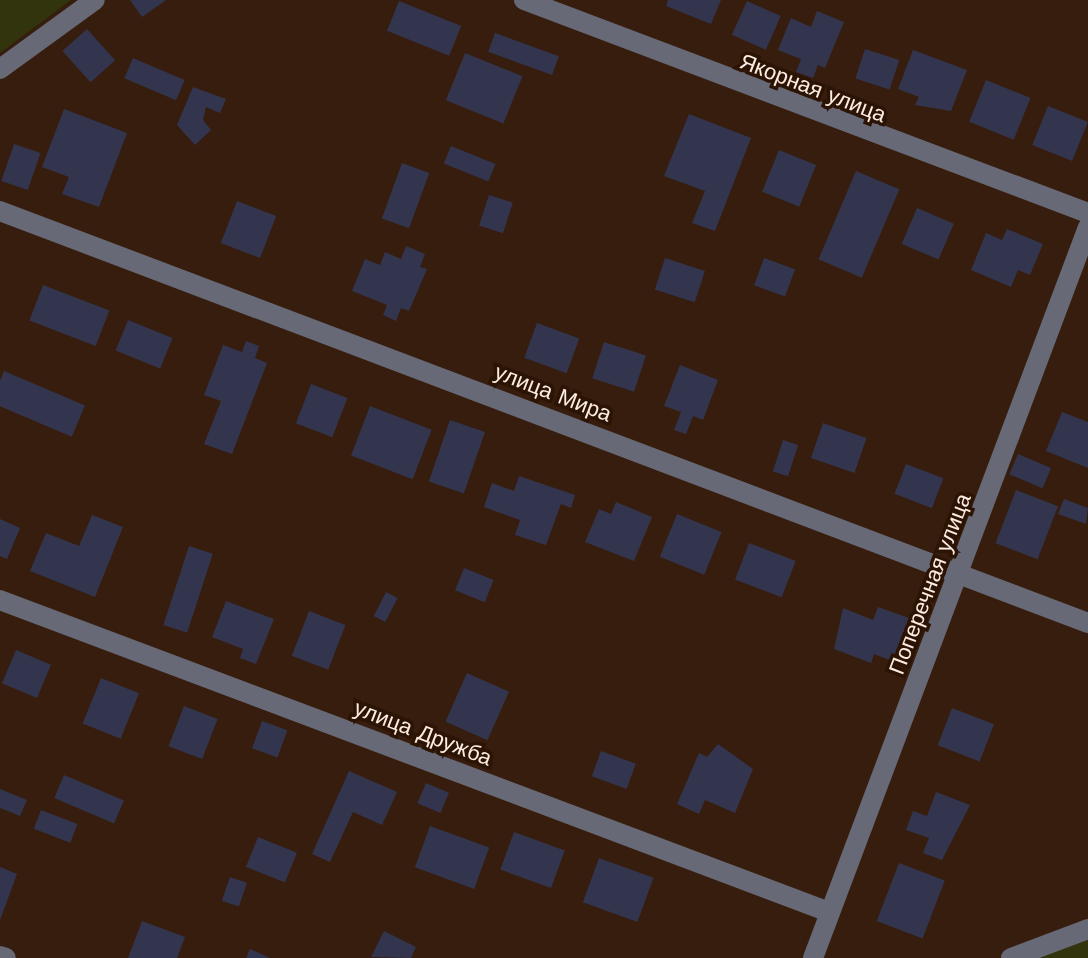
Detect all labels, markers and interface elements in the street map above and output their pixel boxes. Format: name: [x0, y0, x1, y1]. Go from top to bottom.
street label: Якорная улица: [736, 48, 890, 128]
street label: улица Мира: [491, 359, 615, 427]
street label: Поперечная улица: [883, 490, 977, 678]
street label: улица Дружба: [350, 695, 496, 771]

